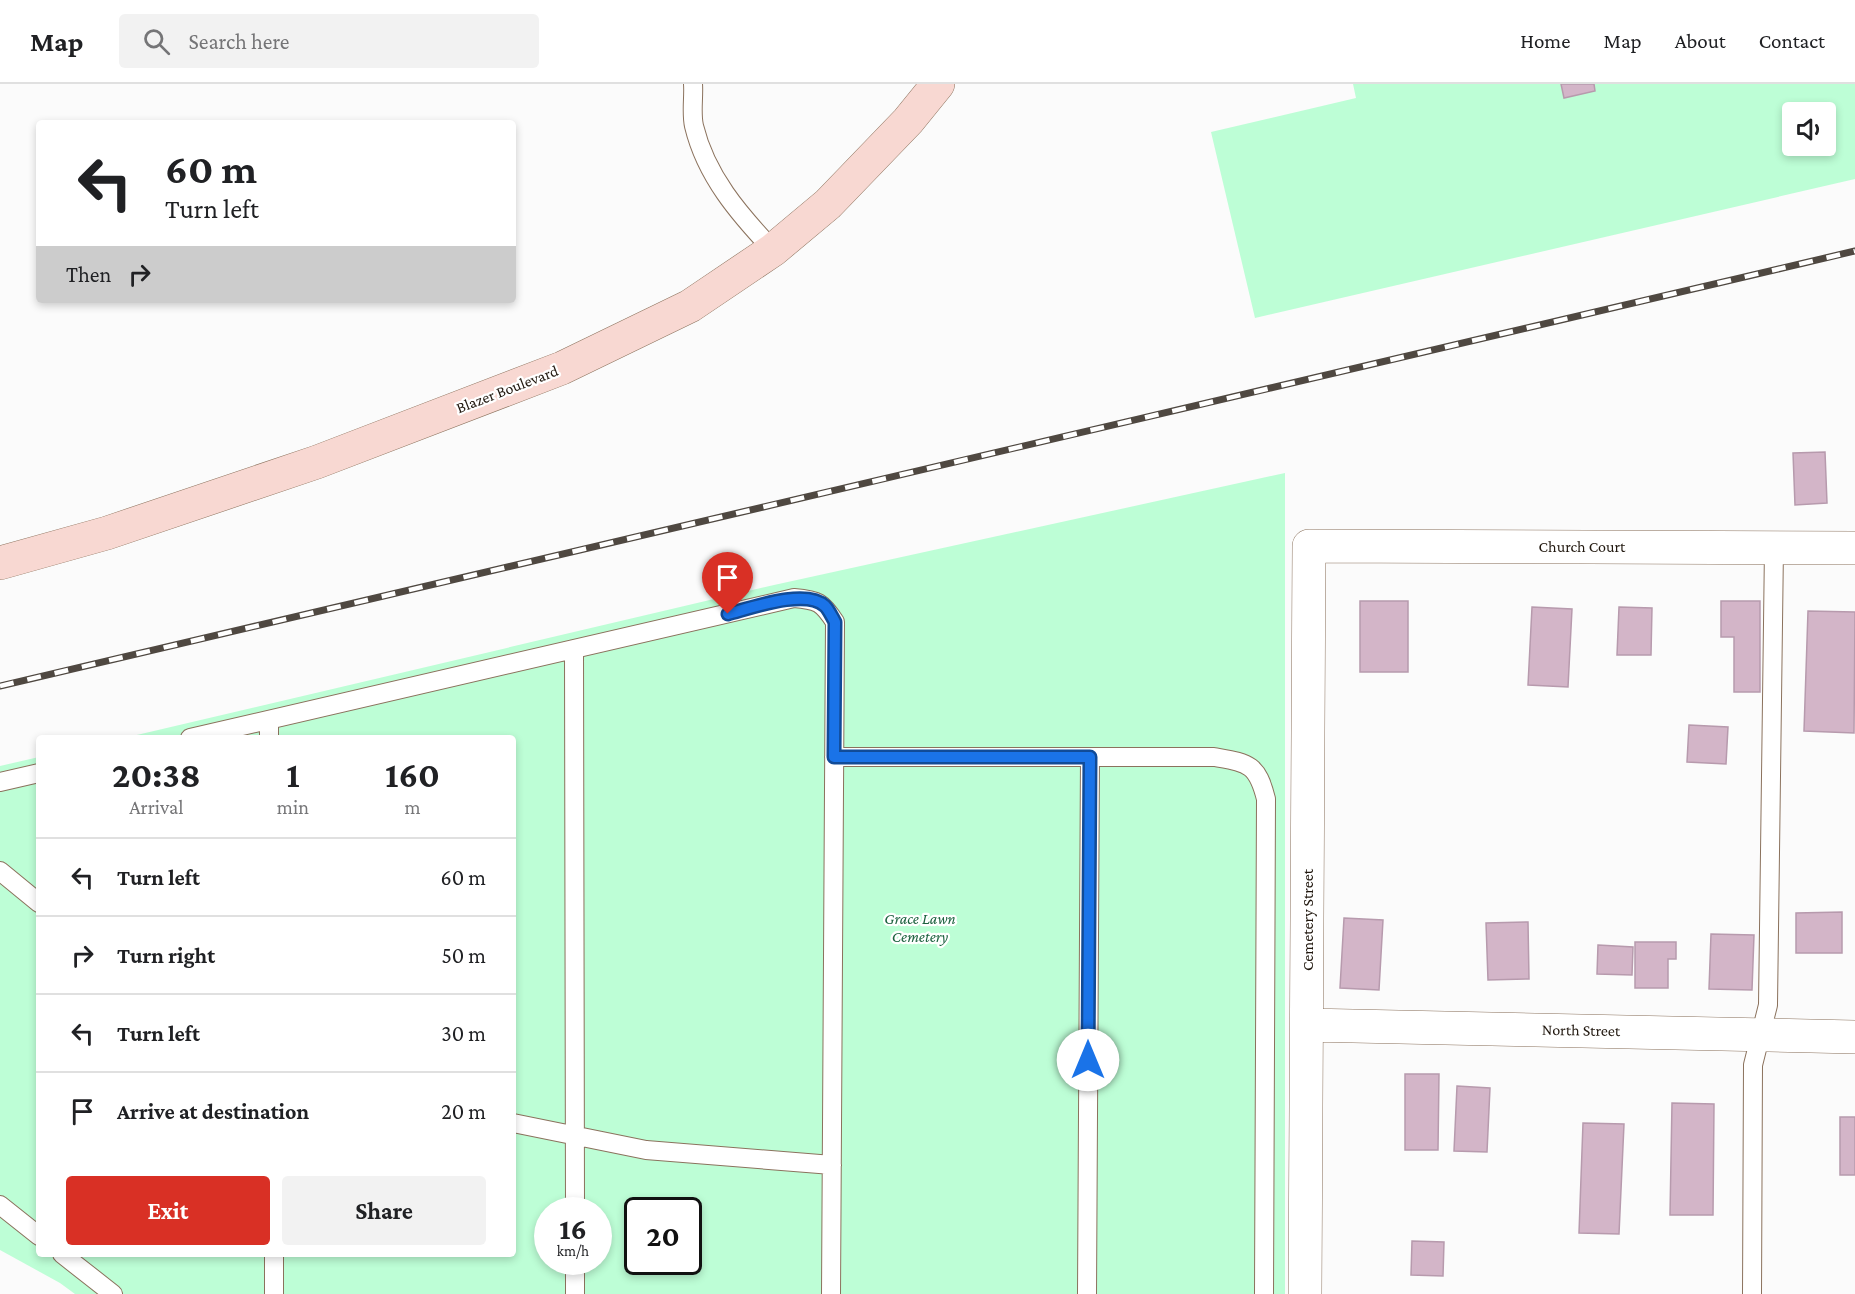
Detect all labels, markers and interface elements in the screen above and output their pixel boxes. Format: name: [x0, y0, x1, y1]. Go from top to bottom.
search box: [119, 14, 539, 68]
icon: search: [140, 25, 173, 58]
text: Map: [30, 26, 83, 57]
text: Search here: [188, 29, 289, 54]
text: Home: [1520, 29, 1570, 53]
text: Map: [1603, 29, 1642, 53]
text: About: [1675, 29, 1726, 53]
text: Contact: [1759, 29, 1825, 53]
map controls: [1782, 102, 1836, 156]
button: sound: [1782, 102, 1836, 156]
icon: left: [66, 144, 144, 222]
text: 60 m: [165, 145, 257, 192]
text: Turn left: [165, 194, 259, 224]
icon: right: [123, 258, 156, 291]
text: Then: [66, 262, 111, 287]
street label: Blazer Boulevard: [454, 362, 561, 416]
street label: Church Court: [1539, 538, 1626, 555]
pin: [702, 552, 753, 614]
icon: arrive: [711, 561, 744, 594]
text: 20:38: [112, 755, 201, 795]
text: 1: [286, 755, 300, 795]
text: 160: [385, 755, 440, 795]
text: Arrival: [129, 796, 184, 818]
text: min: [277, 796, 309, 818]
text: m: [404, 796, 420, 818]
icon: left: [66, 861, 99, 894]
text: Turn left: [117, 865, 200, 890]
text: 60 m: [441, 865, 486, 890]
street label: Cemetery Street: [1299, 868, 1317, 971]
park label: Grace Lawn Cemetery: [884, 910, 956, 946]
icon: right: [66, 939, 99, 972]
text: Turn right: [117, 943, 215, 968]
text: 50 m: [441, 943, 486, 968]
icon: left: [66, 1017, 99, 1050]
text: Turn left: [117, 1021, 200, 1046]
text: 30 m: [441, 1021, 486, 1046]
street label: North Street: [1542, 1021, 1621, 1039]
position arrow: [1056, 1028, 1120, 1092]
icon: arrive: [66, 1095, 99, 1128]
text: Arrive at destination: [117, 1099, 309, 1124]
text: 20 m: [441, 1099, 486, 1124]
button: Exit: [66, 1176, 270, 1245]
button: Share: [282, 1176, 486, 1245]
speed limit sign: 20: [624, 1197, 702, 1275]
text: 16: [559, 1212, 587, 1245]
text: km/h: [557, 1243, 589, 1259]

